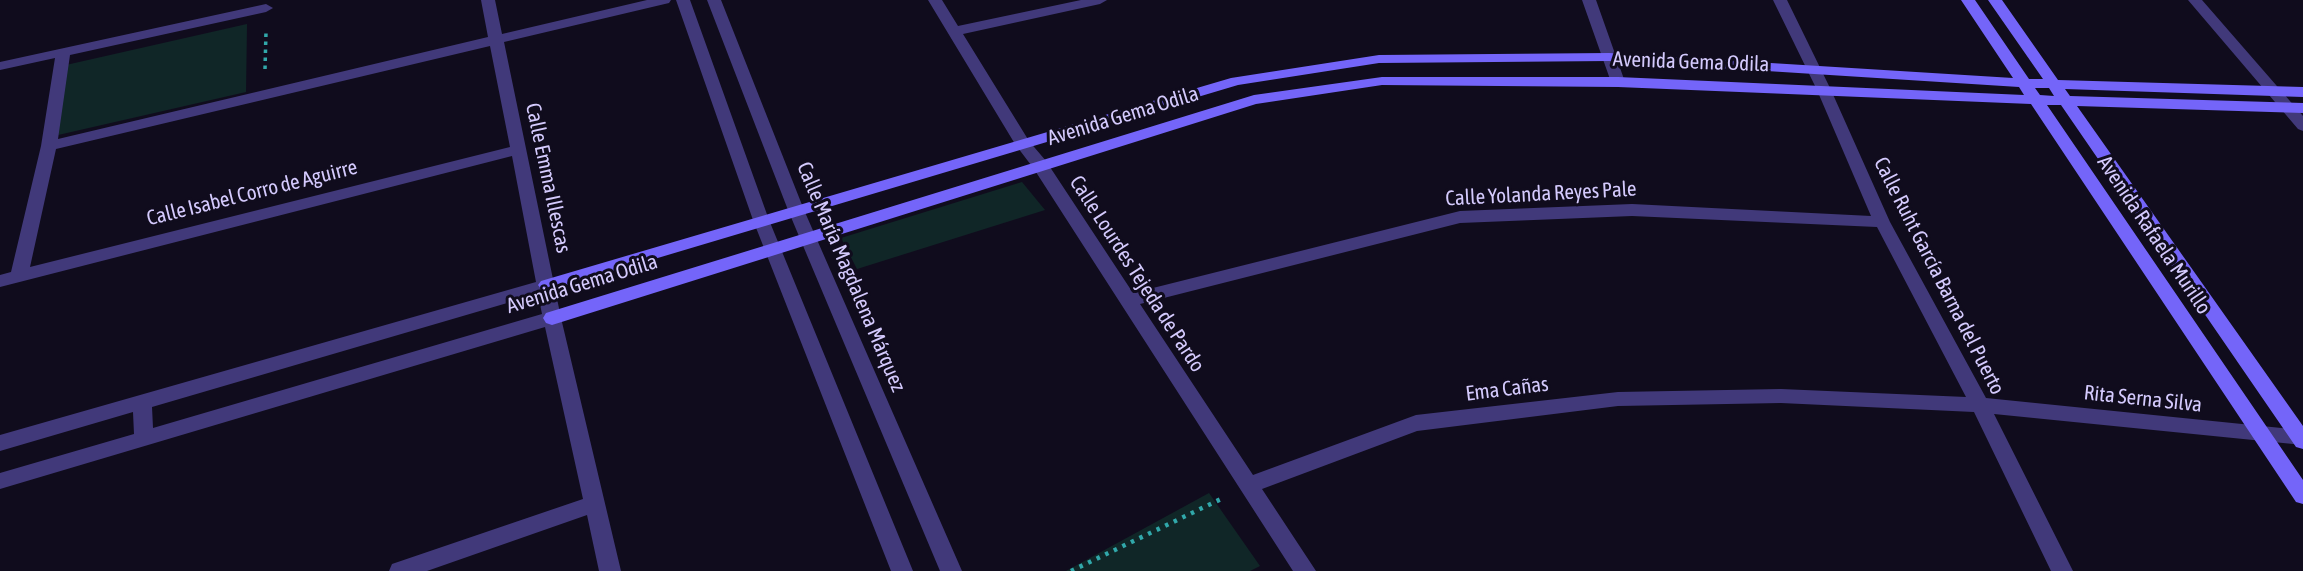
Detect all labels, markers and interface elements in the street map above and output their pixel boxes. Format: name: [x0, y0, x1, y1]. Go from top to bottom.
street label: Avenida Gema Odila: [1612, 47, 1770, 77]
street label: Avenida Gema Odila: [1044, 81, 1202, 151]
street label: Calle Emma Illescas: [520, 101, 576, 255]
street label: Avenida Rafaela Murillo: [2092, 151, 2216, 319]
street label: Calle Ruht García Barna del Puerto: [1868, 153, 2010, 399]
street label: Calle Isabel Corro de Aguirre: [144, 155, 360, 231]
street label: Calle María Magdalena Márquez: [791, 158, 911, 396]
street label: Calle Lourdes Tejeda de Pardo: [1064, 171, 1210, 377]
street label: Calle Yolanda Reyes Pale: [1445, 176, 1637, 212]
street label: Avenida Gema Odila: [503, 249, 661, 319]
street label: Ema Cañas: [1464, 371, 1550, 407]
street label: Rita Serna Silva: [2083, 380, 2203, 418]

